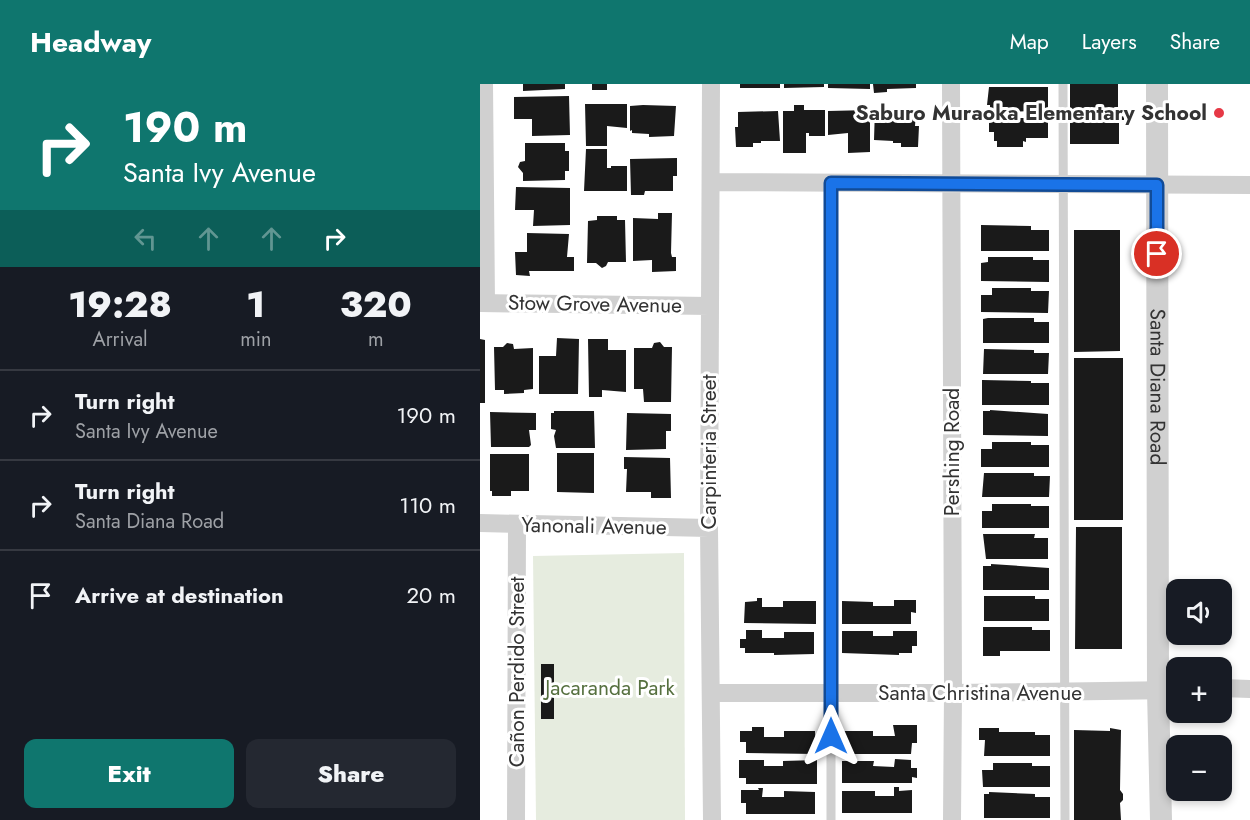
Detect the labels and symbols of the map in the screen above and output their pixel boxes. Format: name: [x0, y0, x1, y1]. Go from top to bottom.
place label: Saburo Muraoka Elementary School: [856, 98, 1207, 128]
marker: Saburo Muraoka Elementary School: [1212, 106, 1226, 120]
pin: [1131, 228, 1182, 279]
street label: Stow Grove Avenue: [508, 287, 682, 321]
street label: Santa Diana Road: [1142, 309, 1173, 465]
street label: Carpinteria Street: [694, 374, 724, 530]
street label: Pershing Road: [937, 388, 967, 516]
street label: Yanonali Avenue: [521, 510, 667, 542]
street label: Cañon Perdido Street: [502, 577, 532, 767]
park label: Jacaranda Park: [542, 673, 675, 703]
street label: Santa Christina Avenue: [878, 678, 1082, 708]
position arrow: [799, 704, 863, 768]

